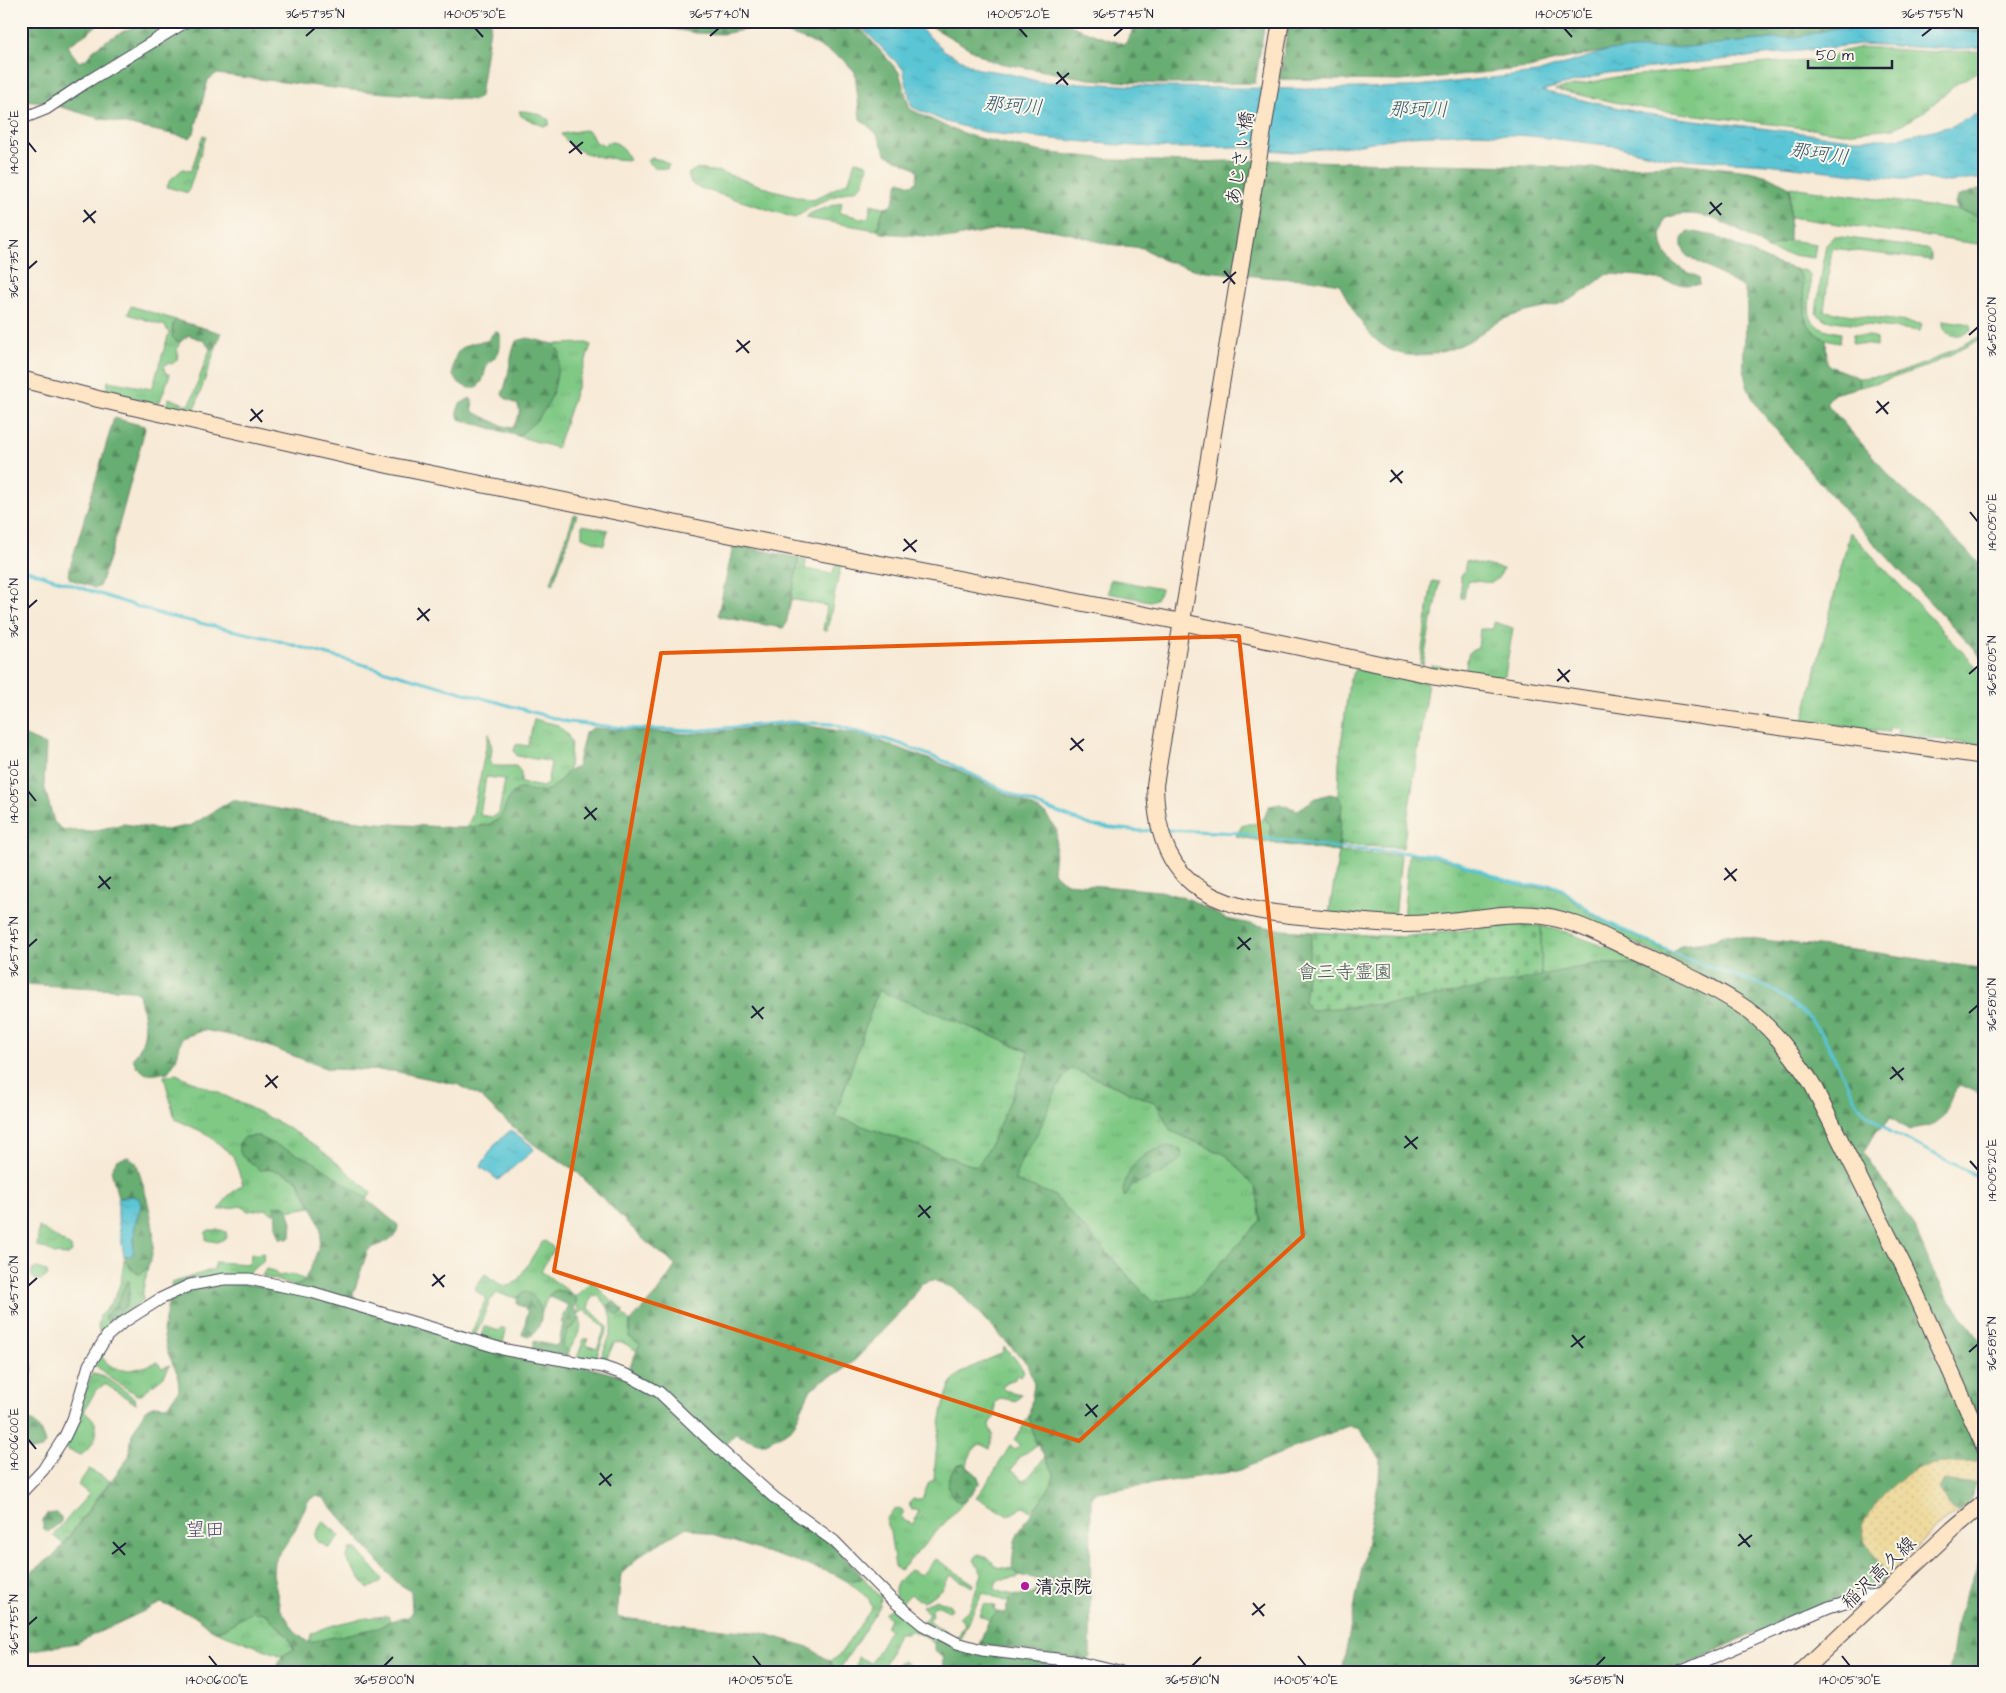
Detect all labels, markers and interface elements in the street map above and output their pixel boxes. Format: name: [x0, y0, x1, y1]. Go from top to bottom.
text: 36°57'35"N: [285, 6, 345, 23]
text: 140°05'30"E: [444, 6, 506, 23]
text: 36°57'40"N: [689, 6, 750, 23]
text: 140°05'20"E: [988, 6, 1050, 23]
text: 36°57'45"N: [1092, 6, 1154, 23]
text: 140°05'10"E: [1536, 6, 1592, 23]
text: 36°57'55"N: [1901, 6, 1963, 23]
scale bar: [1808, 38, 1892, 70]
text: 50 m: [1816, 45, 1854, 66]
water label: 那珂川: [982, 90, 1044, 122]
water label: 那珂川: [1388, 96, 1448, 124]
street label: あじさい橋: [1220, 109, 1261, 207]
text: 140°05'40"E: [6, 110, 23, 174]
water label: 那珂川: [1787, 136, 1851, 172]
text: 36°57'35"N: [6, 239, 23, 299]
text: 36°58'00"N: [1984, 297, 2001, 357]
text: 140°05'10"E: [1984, 494, 2001, 550]
text: 36°57'40"N: [6, 577, 23, 638]
text: 36°58'05"N: [1984, 635, 2001, 696]
text: 140°05'50"E: [6, 759, 23, 823]
text: 36°57'45"N: [6, 916, 23, 978]
park label: 會三寺霊園: [1297, 959, 1393, 986]
text: 36°58'10"N: [1984, 978, 2001, 1032]
text: 140°05'20"E: [1984, 1139, 2001, 1201]
text: 36°57'50"N: [6, 1255, 23, 1316]
text: 36°58'15"N: [1984, 1316, 2001, 1371]
text: 140°06'00"E: [6, 1408, 23, 1470]
district label: 望田: [185, 1516, 225, 1544]
street label: 稲沢高久線: [1835, 1530, 1923, 1616]
place label: 清涼院: [1035, 1574, 1092, 1601]
marker: 清涼院: [1019, 1580, 1031, 1592]
text: 36°57'55"N: [6, 1594, 23, 1656]
text: 140°06'00"E: [186, 1672, 248, 1689]
text: 36°58'00"N: [354, 1672, 414, 1689]
text: 140°05'50"E: [729, 1672, 793, 1689]
text: 36°58'10"N: [1165, 1672, 1219, 1689]
text: 140°05'40"E: [1274, 1672, 1338, 1689]
text: 36°58'15"N: [1569, 1672, 1624, 1689]
text: 140°05'30"E: [1819, 1672, 1881, 1689]

